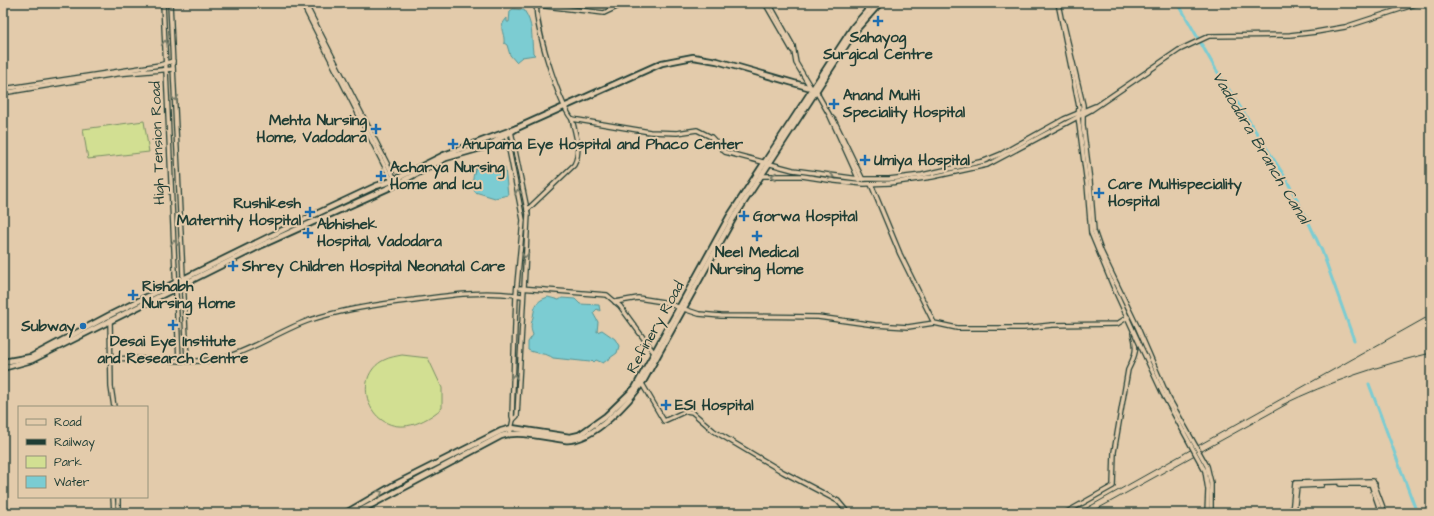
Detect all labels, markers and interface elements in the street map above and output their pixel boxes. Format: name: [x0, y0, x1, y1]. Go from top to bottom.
marker: Sahayog Surgical Centre: [872, 15, 884, 27]
place label: Sahayog Surgical Centre: [822, 27, 933, 67]
one-way arrow: [161, 40, 169, 46]
water label: Vadodara Branch Canal: [1207, 67, 1317, 230]
street label: High Tension Road: [145, 80, 171, 205]
place label: Anand Multi Speciality Hospital: [842, 85, 966, 124]
one-way arrow: [170, 95, 179, 101]
marker: Anand Multi Speciality Hospital: [828, 98, 840, 110]
place label: Mehta Nursing Home, Vadodara: [257, 110, 367, 148]
marker: Mehta Nursing Home, Vadodara: [370, 123, 382, 135]
place label: Anupama Eye Hospital and Phaco Center: [462, 134, 744, 156]
marker: Anupama Eye Hospital and Phaco Center: [447, 138, 459, 150]
place label: Umiya Hospital: [874, 150, 971, 172]
marker: Umiya Hospital: [859, 154, 871, 166]
place label: Acharya Nursing Home and Icu: [390, 157, 505, 195]
marker: Acharya Nursing Home and Icu: [375, 170, 387, 182]
one-way arrow: [828, 171, 834, 180]
one-way arrow: [771, 172, 777, 180]
place label: Care Multispeciality Hospital: [1108, 174, 1242, 212]
marker: Care Multispeciality Hospital: [1093, 187, 1105, 199]
one-way arrow: [515, 189, 523, 195]
place label: Rushikesh Maternity Hospital: [177, 193, 302, 232]
marker: Rushikesh Maternity Hospital: [304, 206, 316, 218]
place label: Gorwa Hospital: [753, 206, 858, 227]
marker: Gorwa Hospital: [738, 210, 750, 222]
place label: Abhishek Hospital, Vadodara: [317, 214, 442, 252]
marker: Abhishek Hospital, Vadodara: [302, 227, 314, 239]
marker: Neel Medical Nursing Home: [751, 230, 763, 242]
one-way arrow: [169, 240, 178, 246]
place label: Neel Medical Nursing Home: [710, 242, 804, 282]
one-way arrow: [521, 252, 530, 258]
place label: Shrey Children Hospital Neonatal Care: [241, 256, 505, 278]
marker: Shrey Children Hospital Neonatal Care: [227, 260, 239, 272]
place label: Rishabh Nursing Home: [142, 276, 236, 316]
street label: Refinery Road: [621, 277, 691, 378]
marker: Rishabh Nursing Home: [127, 289, 139, 301]
place label: Subway: [20, 316, 76, 338]
marker: Desai Eye Institute and Research Centre: [167, 319, 179, 331]
marker: Subway: [78, 321, 88, 331]
place label: Desai Eye Institute and Research Centre: [97, 331, 248, 369]
one-way arrow: [510, 374, 518, 380]
place label: ESI Hospital: [675, 395, 754, 416]
marker: ESI Hospital: [660, 399, 672, 411]
legend: [18, 406, 148, 498]
text: Road: [54, 414, 82, 431]
text: Railway: [54, 434, 95, 452]
text: Park: [54, 454, 82, 471]
text: Water: [54, 474, 90, 491]
one-way arrow: [376, 491, 383, 498]

